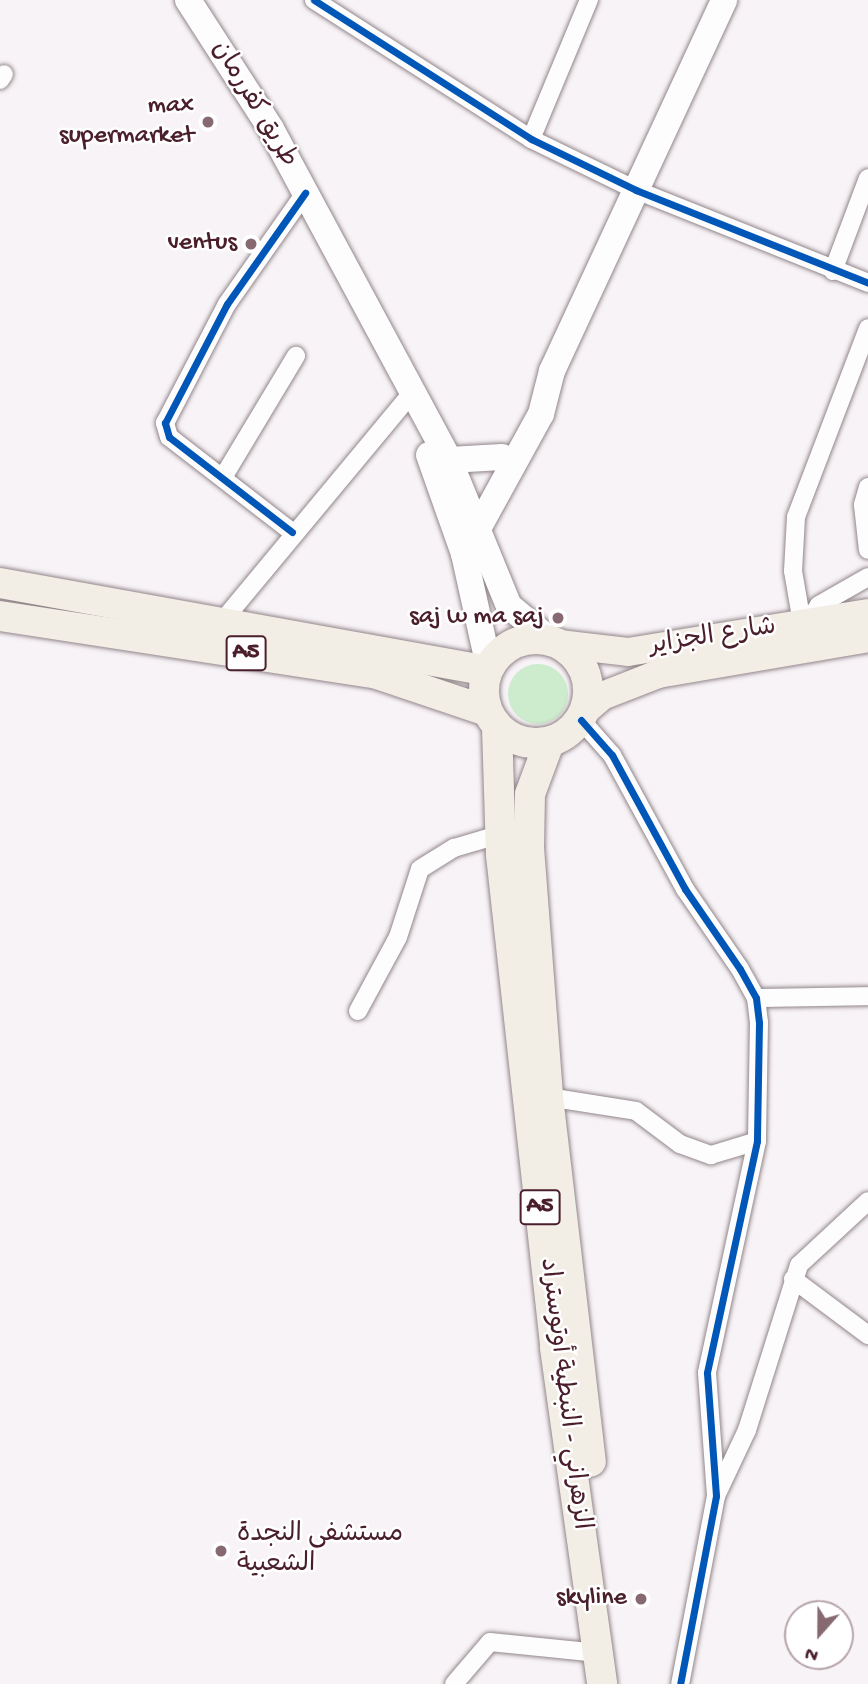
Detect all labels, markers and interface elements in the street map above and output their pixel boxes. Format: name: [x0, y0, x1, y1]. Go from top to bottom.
street label: طريق كفررمان: [203, 36, 303, 174]
place label: max supermarket: [59, 91, 194, 152]
marker: max supermarket: [200, 114, 216, 130]
place label: ventus: [167, 228, 237, 260]
marker: ventus: [243, 236, 259, 252]
place label: saj w ma saj: [409, 602, 544, 634]
marker: saj w ma saj: [550, 610, 566, 626]
street label: شارع الجزاير: [648, 613, 778, 663]
road number: A5: [225, 632, 267, 674]
road number: A5: [519, 1186, 561, 1227]
street label: الزهراني - النبطية أوتوستراد: [531, 1256, 595, 1532]
place label: مستشفى النجدة الشعبية: [237, 1520, 403, 1582]
marker: مستشفى النجدة الشعبية: [211, 1541, 231, 1561]
place label: skyline: [556, 1583, 627, 1615]
marker: skyline: [633, 1591, 649, 1607]
north arrow: [784, 1600, 854, 1670]
text: N: [802, 1640, 822, 1666]

